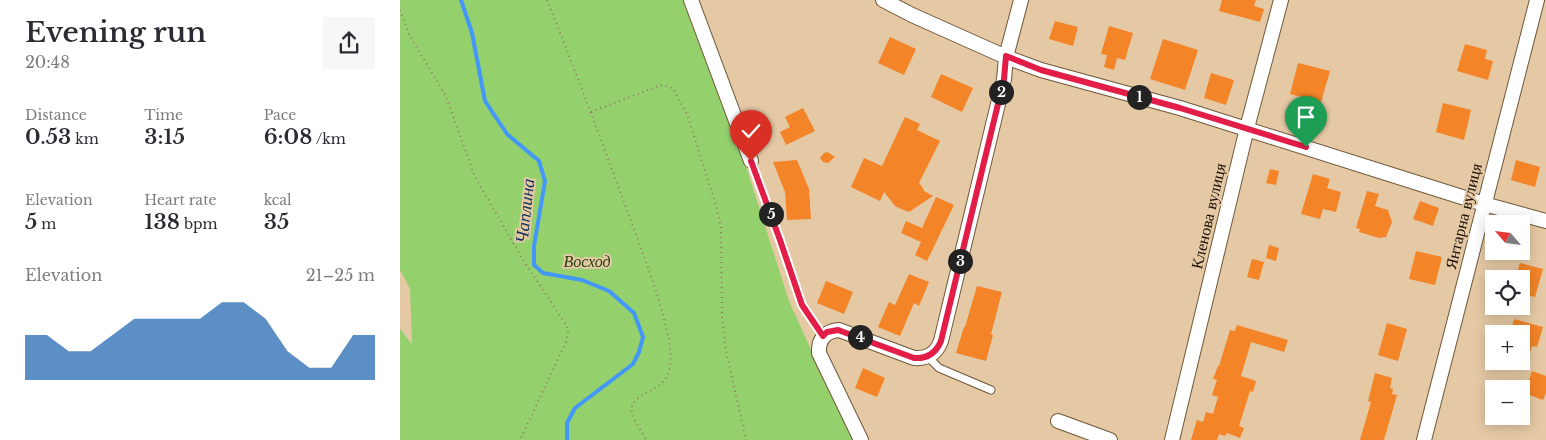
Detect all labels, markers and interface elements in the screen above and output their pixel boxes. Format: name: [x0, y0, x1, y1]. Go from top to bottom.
text: Evening run: [25, 15, 206, 50]
button: share: [323, 17, 375, 69]
text: 20:48: [25, 52, 70, 72]
pin: 2: [988, 80, 1014, 104]
text: 2: [997, 83, 1006, 101]
pin: 1: [1126, 84, 1152, 110]
text: 1: [1136, 88, 1143, 106]
pin: [1285, 96, 1327, 147]
icon: arrive: [1292, 103, 1320, 131]
text: Distance: [25, 106, 87, 124]
text: Time: [144, 106, 183, 124]
text: Pace: [264, 106, 296, 124]
pin: [730, 110, 772, 161]
icon: check: [737, 117, 765, 145]
text: 0.53: [25, 124, 71, 150]
text: 3:15: [144, 124, 185, 150]
text: 6:08: [264, 124, 312, 150]
text: km: [71, 130, 99, 148]
text: /km: [312, 130, 346, 148]
street label: Кленова вулиця: [1186, 160, 1230, 271]
street label: Янтарна вулиця: [1440, 160, 1486, 271]
water label: Чаплина: [511, 177, 539, 245]
text: Elevation: [25, 191, 93, 209]
text: Heart rate: [144, 191, 216, 209]
text: kcal: [264, 191, 292, 209]
pin: 5: [758, 202, 784, 226]
text: 5: [767, 205, 776, 223]
text: 5: [25, 209, 37, 235]
text: 138: [144, 209, 180, 235]
text: 35: [264, 209, 289, 235]
text: m: [37, 215, 56, 233]
text: bpm: [180, 215, 218, 233]
north arrow: [1485, 215, 1530, 260]
map controls: [1485, 215, 1530, 425]
pin: 3: [948, 248, 972, 274]
park label: Восход: [563, 251, 611, 271]
text: 3: [956, 252, 965, 270]
text: Elevation: [25, 265, 102, 285]
text: 21–25 m: [306, 265, 375, 285]
button: locate: [1485, 270, 1530, 315]
pin: 4: [848, 324, 872, 350]
button: +: [1485, 325, 1530, 370]
text: 4: [856, 328, 865, 346]
button: −: [1485, 380, 1530, 425]

